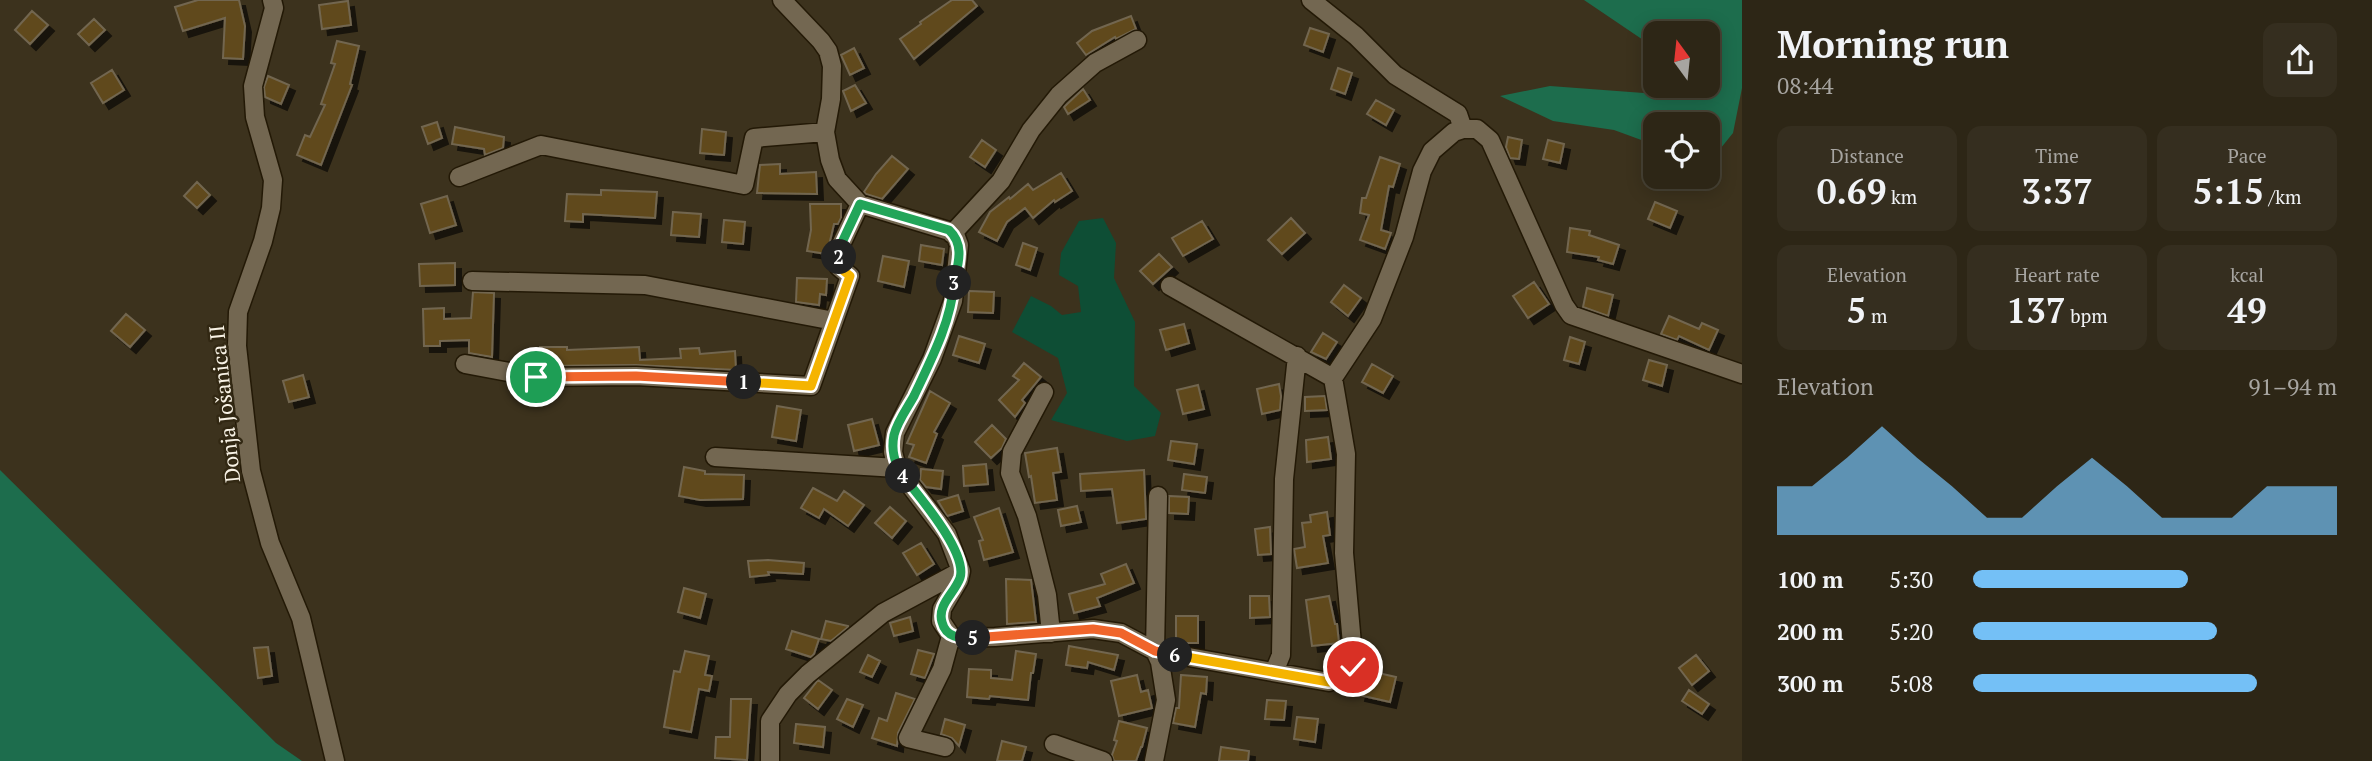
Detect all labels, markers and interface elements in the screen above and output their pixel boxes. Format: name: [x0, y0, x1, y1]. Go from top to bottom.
text: Morning run: [1777, 19, 2009, 69]
north arrow: [1643, 21, 1720, 98]
map controls: [1643, 21, 1720, 189]
button: share: [2263, 23, 2337, 97]
text: 08:44: [1777, 70, 1834, 101]
button: locate: [1643, 112, 1720, 189]
text: Distance: [1830, 143, 1904, 168]
text: Time: [2035, 143, 2079, 168]
text: Pace: [2228, 143, 2266, 168]
text: 0.69: [1817, 168, 1886, 214]
text: 3:37: [2021, 168, 2093, 214]
text: 5:15: [2193, 168, 2264, 214]
text: km: [1886, 184, 1917, 209]
text: /km: [2264, 184, 2301, 209]
pin: 2: [822, 240, 856, 274]
text: 2: [833, 244, 844, 269]
text: Elevation: [1827, 262, 1907, 287]
text: Heart rate: [2014, 262, 2100, 287]
text: kcal: [2230, 262, 2264, 287]
pin: 3: [936, 266, 972, 300]
text: 3: [948, 270, 959, 295]
text: 5: [1847, 287, 1866, 333]
text: 137: [2006, 287, 2066, 333]
text: 49: [2227, 287, 2267, 333]
text: m: [1866, 303, 1887, 328]
text: bpm: [2066, 303, 2108, 328]
street label: Donja Jošanica II: [202, 324, 246, 484]
pin: [506, 347, 566, 407]
icon: arrive: [517, 358, 555, 396]
pin: 1: [726, 364, 762, 400]
text: 1: [738, 369, 749, 394]
text: Elevation: [1777, 371, 1874, 402]
text: 91–94 m: [2248, 371, 2337, 402]
pin: 4: [886, 458, 920, 494]
text: 4: [897, 463, 908, 488]
text: 100 m: [1777, 564, 1843, 595]
text: 5:30: [1889, 564, 1933, 595]
text: 200 m: [1777, 616, 1843, 647]
text: 5:20: [1889, 616, 1933, 647]
pin: 5: [956, 620, 990, 656]
text: 5: [967, 625, 978, 650]
pin: [1323, 637, 1383, 697]
pin: 6: [1158, 638, 1192, 672]
text: 6: [1169, 642, 1180, 667]
icon: check: [1334, 648, 1372, 686]
text: 300 m: [1777, 668, 1843, 699]
text: 5:08: [1889, 668, 1933, 699]

